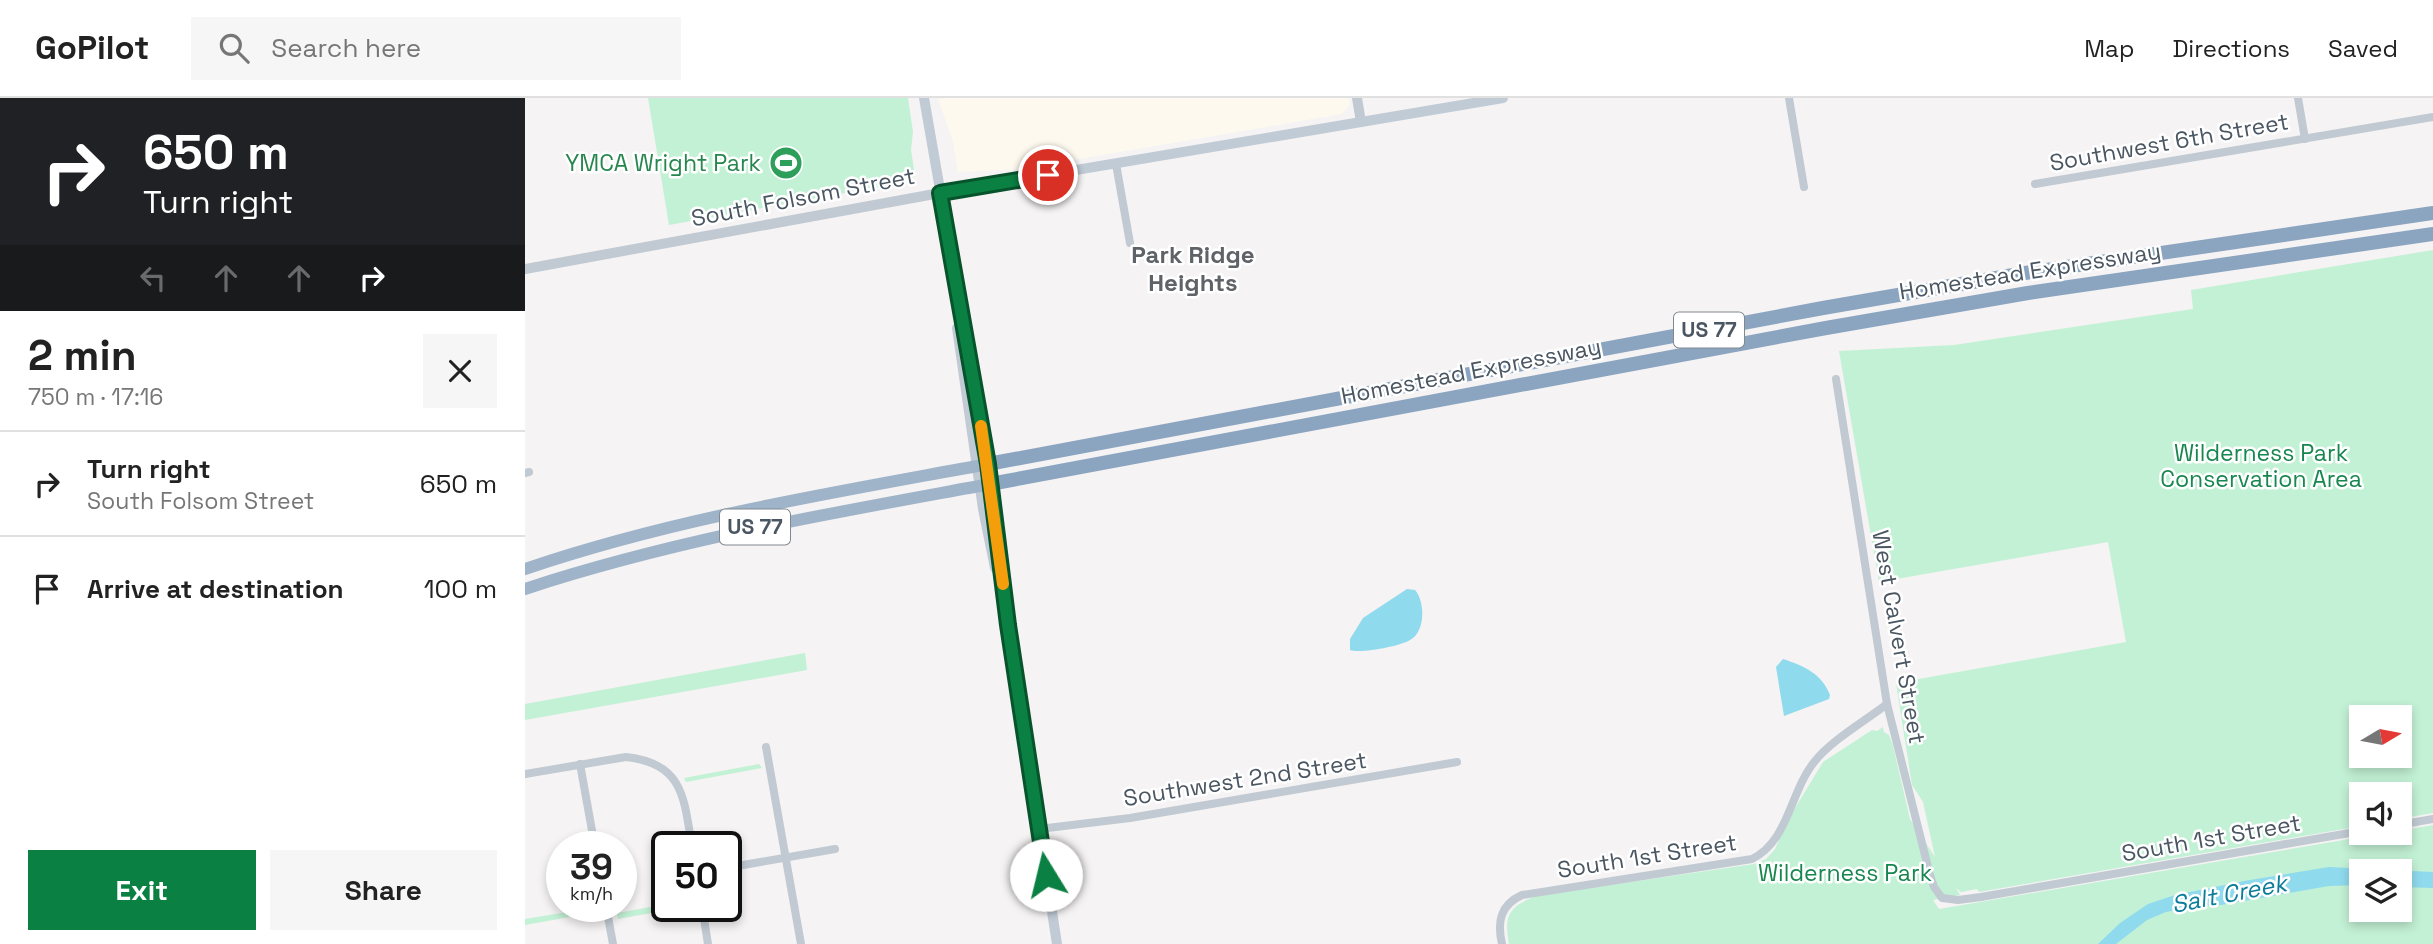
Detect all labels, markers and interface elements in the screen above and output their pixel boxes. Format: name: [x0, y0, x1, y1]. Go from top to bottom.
search box: [191, 17, 681, 80]
text: GoPilot: [35, 27, 149, 69]
icon: search: [215, 29, 253, 67]
text: Search here: [271, 31, 421, 65]
text: Map: [2084, 33, 2134, 64]
text: Directions: [2172, 33, 2290, 64]
text: Saved: [2328, 33, 2398, 64]
street label: Southwest 6th Street: [2047, 106, 2291, 178]
text: 650 m: [143, 121, 289, 183]
icon: right: [28, 126, 119, 217]
sports icon: YMCA Wright Park: [767, 144, 805, 182]
pin: [1018, 145, 1078, 205]
place label: YMCA Wright Park: [565, 148, 761, 178]
icon: arrive: [1029, 156, 1067, 194]
street label: South Folsom Street: [689, 161, 917, 233]
text: Turn right: [143, 182, 293, 222]
street label: Homestead Expressway: [1897, 235, 2163, 307]
district label: Park Ridge Heights: [1131, 239, 1255, 298]
icon: left: [134, 259, 172, 297]
icon: ahead: [207, 259, 245, 297]
icon: ahead: [280, 259, 318, 297]
icon: right: [353, 259, 391, 297]
road number: US 77: [1674, 313, 1744, 348]
text: 2 min: [28, 329, 137, 382]
street label: Homestead Expressway: [1338, 331, 1604, 411]
button: close: [423, 334, 497, 408]
text: 750 m · 17:16: [28, 382, 163, 412]
park label: Wilderness Park Conservation Area: [2160, 438, 2362, 494]
text: Turn right: [87, 452, 211, 486]
icon: right: [28, 465, 66, 503]
text: 650 m: [420, 467, 497, 501]
text: South Folsom Street: [87, 486, 314, 516]
road number: US 77: [720, 510, 790, 544]
street label: West Calvert Street: [1865, 528, 1933, 746]
icon: arrive: [28, 570, 66, 608]
text: Arrive at destination: [87, 572, 344, 606]
text: 100 m: [424, 572, 497, 606]
north arrow: [2349, 705, 2411, 768]
map controls: [2349, 705, 2412, 922]
street label: Southwest 2nd Street: [1121, 745, 1369, 813]
button: sound: [2349, 782, 2412, 845]
street label: South 1st Street: [2119, 807, 2303, 869]
street label: South 1st Street: [1555, 827, 1739, 885]
speed limit sign: 50: [651, 831, 742, 922]
position arrow: [1009, 838, 1083, 912]
text: 39: [570, 845, 613, 889]
button: Exit: [28, 850, 256, 930]
button: Share: [270, 850, 497, 930]
park label: Wilderness Park: [1758, 858, 1932, 888]
button: layers: [2349, 859, 2412, 922]
water label: Salt Creek: [2169, 867, 2292, 920]
text: km/h: [570, 882, 613, 905]

